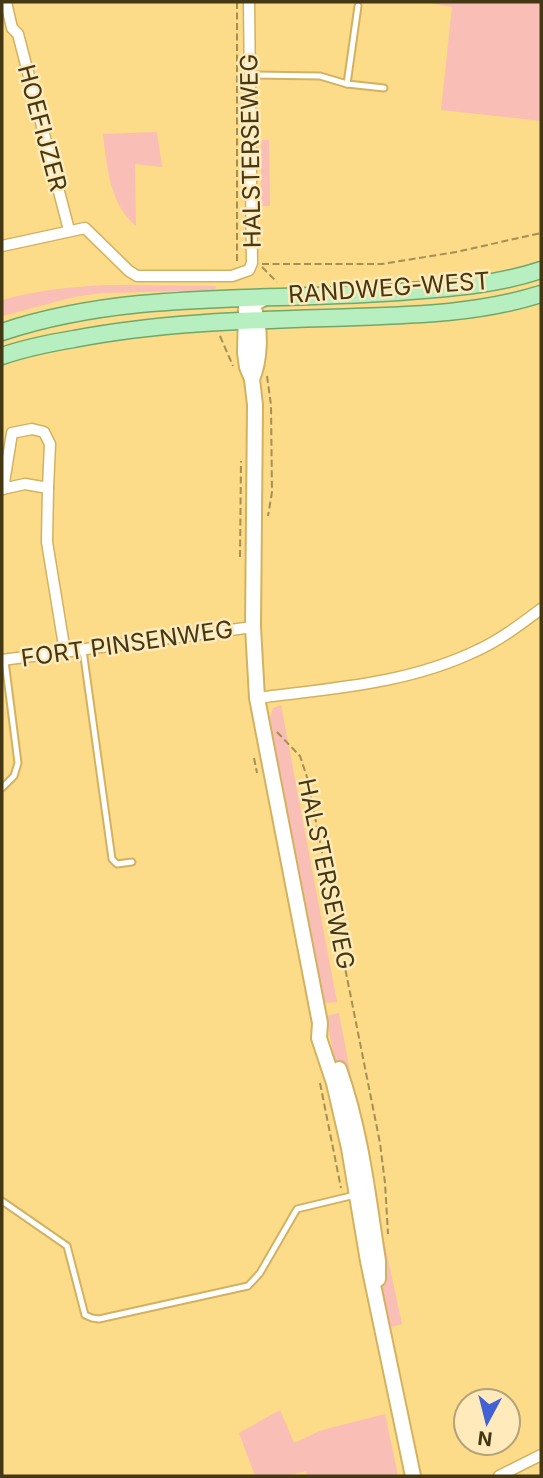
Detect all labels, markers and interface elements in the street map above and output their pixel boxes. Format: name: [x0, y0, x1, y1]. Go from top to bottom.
street label: HALSTERSEWEG: [234, 54, 267, 249]
street label: HOEFIJZER: [12, 61, 73, 194]
street label: RANDWEG-WEST: [287, 266, 491, 309]
street label: FORT PINSENWEG: [19, 614, 235, 673]
street label: HALSTERSEWEG: [292, 776, 361, 972]
north arrow: [452, 1387, 522, 1457]
text: N: [476, 1426, 494, 1451]

